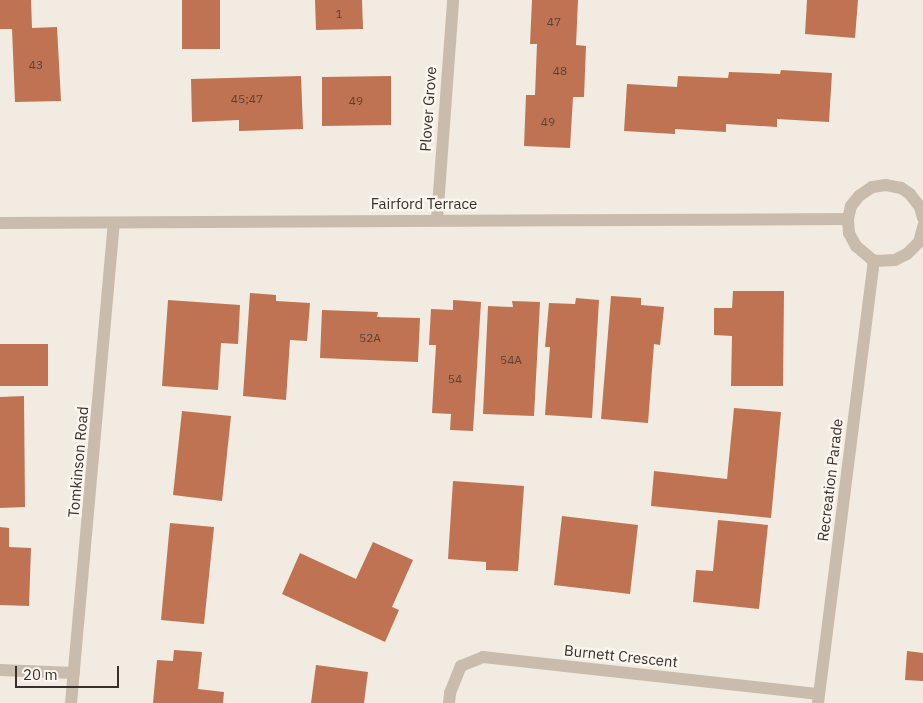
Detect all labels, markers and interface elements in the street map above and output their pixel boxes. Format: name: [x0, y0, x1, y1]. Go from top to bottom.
house number: 1: [335, 7, 343, 21]
house number: 47: [547, 15, 561, 29]
house number: 43: [29, 58, 43, 72]
house number: 48: [553, 64, 567, 78]
street label: Plover Grove: [416, 66, 440, 152]
house number: 45;47: [231, 92, 263, 106]
house number: 49: [349, 94, 363, 108]
house number: 49: [541, 115, 555, 129]
street label: Fairford Terrace: [371, 195, 477, 213]
house number: 52A: [359, 331, 381, 345]
house number: 54A: [500, 353, 522, 367]
house number: 54: [448, 372, 462, 386]
street label: Tomkinson Road: [64, 406, 92, 518]
street label: Recreation Parade: [814, 418, 846, 542]
street label: Burnett Crescent: [563, 641, 679, 671]
scale bar: [18, 656, 121, 688]
text: 20 m: [23, 665, 58, 684]

